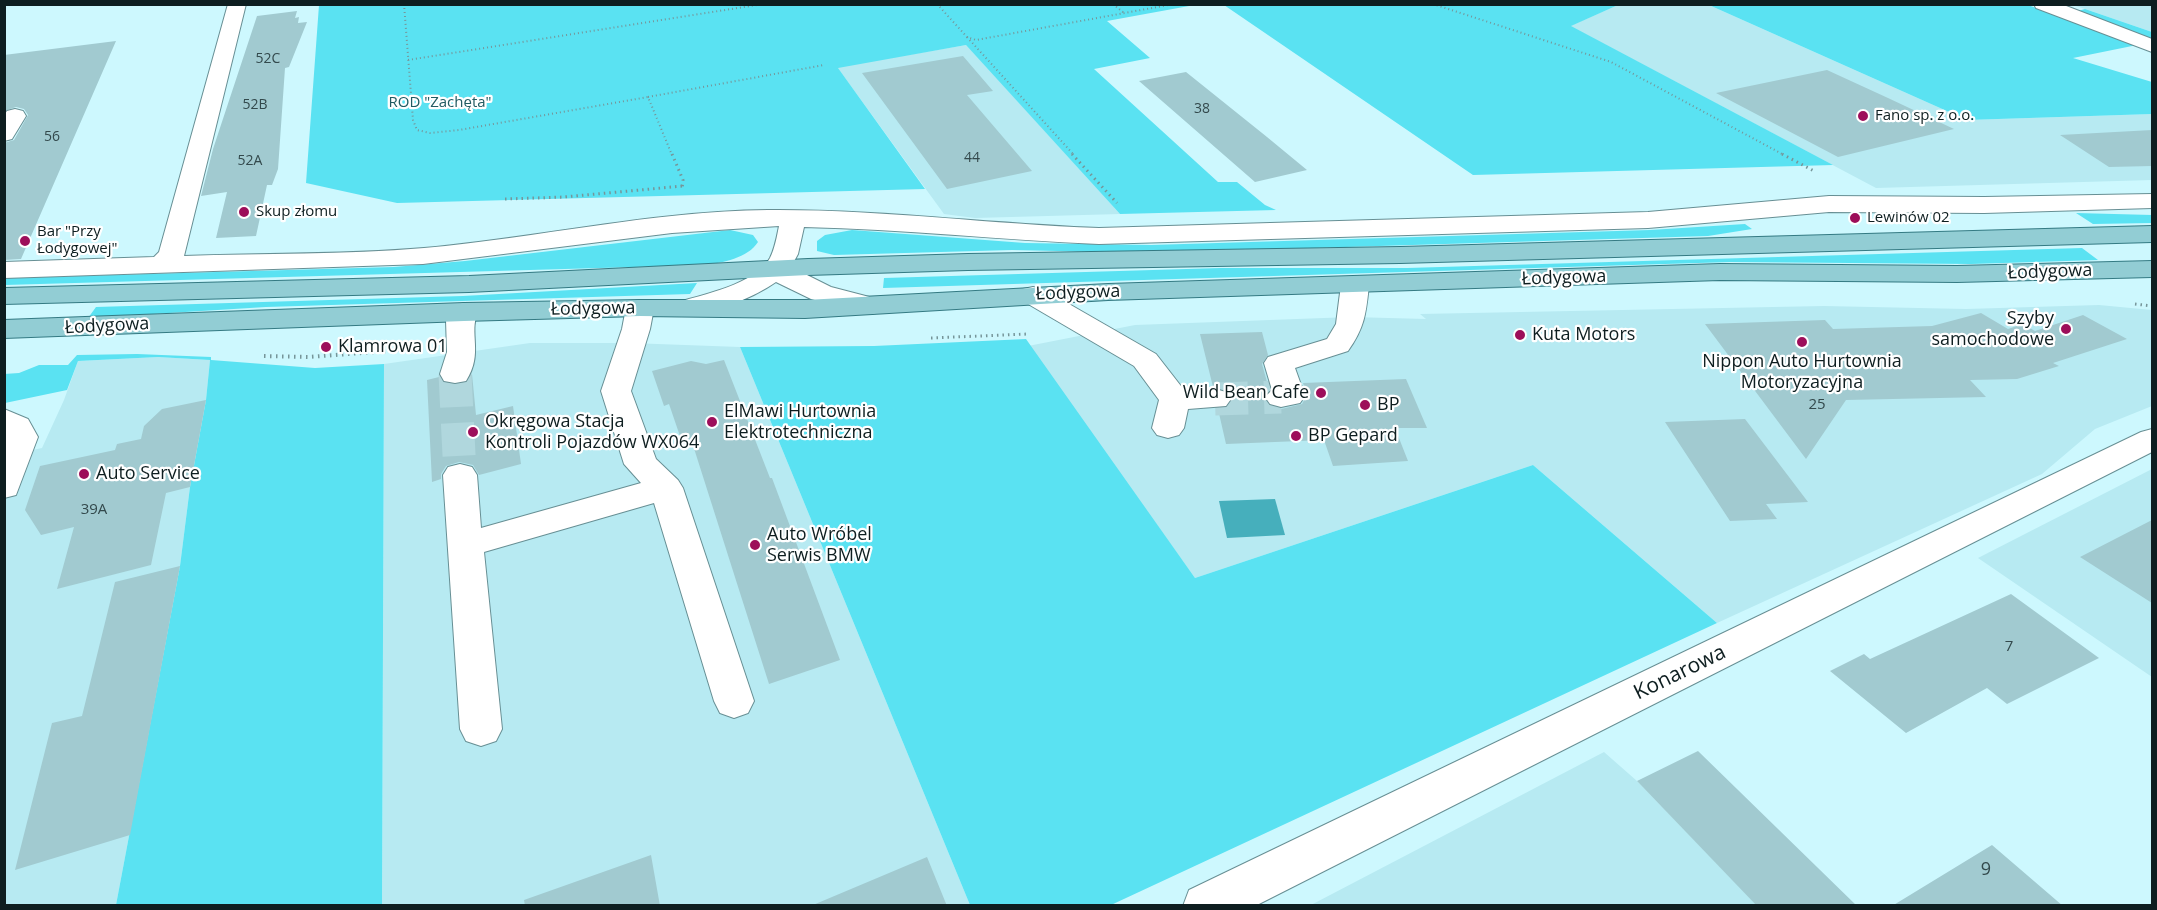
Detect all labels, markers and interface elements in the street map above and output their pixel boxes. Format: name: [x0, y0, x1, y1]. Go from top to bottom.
house number: 52C: [256, 51, 280, 67]
park label: ROD "Zachęta": [388, 94, 492, 112]
house number: 52B: [242, 97, 268, 113]
house number: 38: [1194, 101, 1210, 117]
place label: Fano sp. z o.o.: [1875, 107, 1974, 125]
marker: Fano sp. z o.o.: [1856, 109, 1870, 123]
house number: 56: [44, 129, 60, 145]
house number: 44: [964, 150, 980, 166]
house number: 52A: [238, 153, 262, 169]
place label: Skup złomu: [256, 203, 337, 221]
marker: Skup złomu: [237, 205, 251, 219]
place label: Lewinów 02: [1867, 209, 1950, 227]
marker: Lewinów 02: [1848, 211, 1862, 225]
place label: Bar "Przy Łodygowej": [37, 223, 118, 258]
marker: Bar "Przy Łodygowej": [18, 234, 32, 248]
street label: Łodygowa: [2007, 260, 2093, 284]
street label: Łodygowa: [1521, 266, 1607, 290]
street label: Łodygowa: [1035, 281, 1121, 305]
street label: Łodygowa: [550, 297, 636, 321]
place label: Szyby samochodowe: [1932, 308, 2054, 350]
street label: Łodygowa: [64, 313, 150, 339]
marker: Szyby samochodowe: [2059, 322, 2073, 336]
place label: Kuta Motors: [1532, 324, 1635, 346]
marker: Kuta Motors: [1513, 328, 1527, 342]
marker: Nippon Auto Hurtownia Motoryzacyjna: [1795, 335, 1809, 349]
place label: Klamrowa 01: [338, 336, 448, 358]
marker: Klamrowa 01: [319, 340, 333, 354]
place label: Nippon Auto Hurtownia Motoryzacyjna: [1702, 351, 1902, 394]
place label: Wild Bean Cafe: [1183, 382, 1309, 404]
marker: Wild Bean Cafe: [1314, 386, 1328, 400]
place label: BP: [1377, 394, 1399, 416]
house number: 25: [1808, 396, 1826, 414]
marker: BP: [1358, 398, 1372, 412]
place label: ElMawi Hurtownia Elektrotechniczna: [724, 401, 876, 444]
place label: Okręgowa Stacja Kontroli Pojazdów WX064: [485, 411, 699, 454]
marker: ElMawi Hurtownia Elektrotechniczna: [705, 415, 719, 429]
marker: Okręgowa Stacja Kontroli Pojazdów WX064: [466, 425, 480, 439]
place label: BP Gepard: [1308, 425, 1398, 447]
marker: BP Gepard: [1289, 429, 1303, 443]
place label: Auto Service: [96, 463, 200, 485]
marker: Auto Service: [77, 467, 91, 481]
house number: 39A: [81, 501, 107, 519]
place label: Auto Wróbel Serwis BMW: [767, 524, 872, 566]
marker: Auto Wróbel Serwis BMW: [748, 538, 762, 552]
house number: 7: [2005, 638, 2013, 656]
street label: Konarowa: [1630, 640, 1730, 706]
house number: 9: [1981, 859, 1991, 881]

